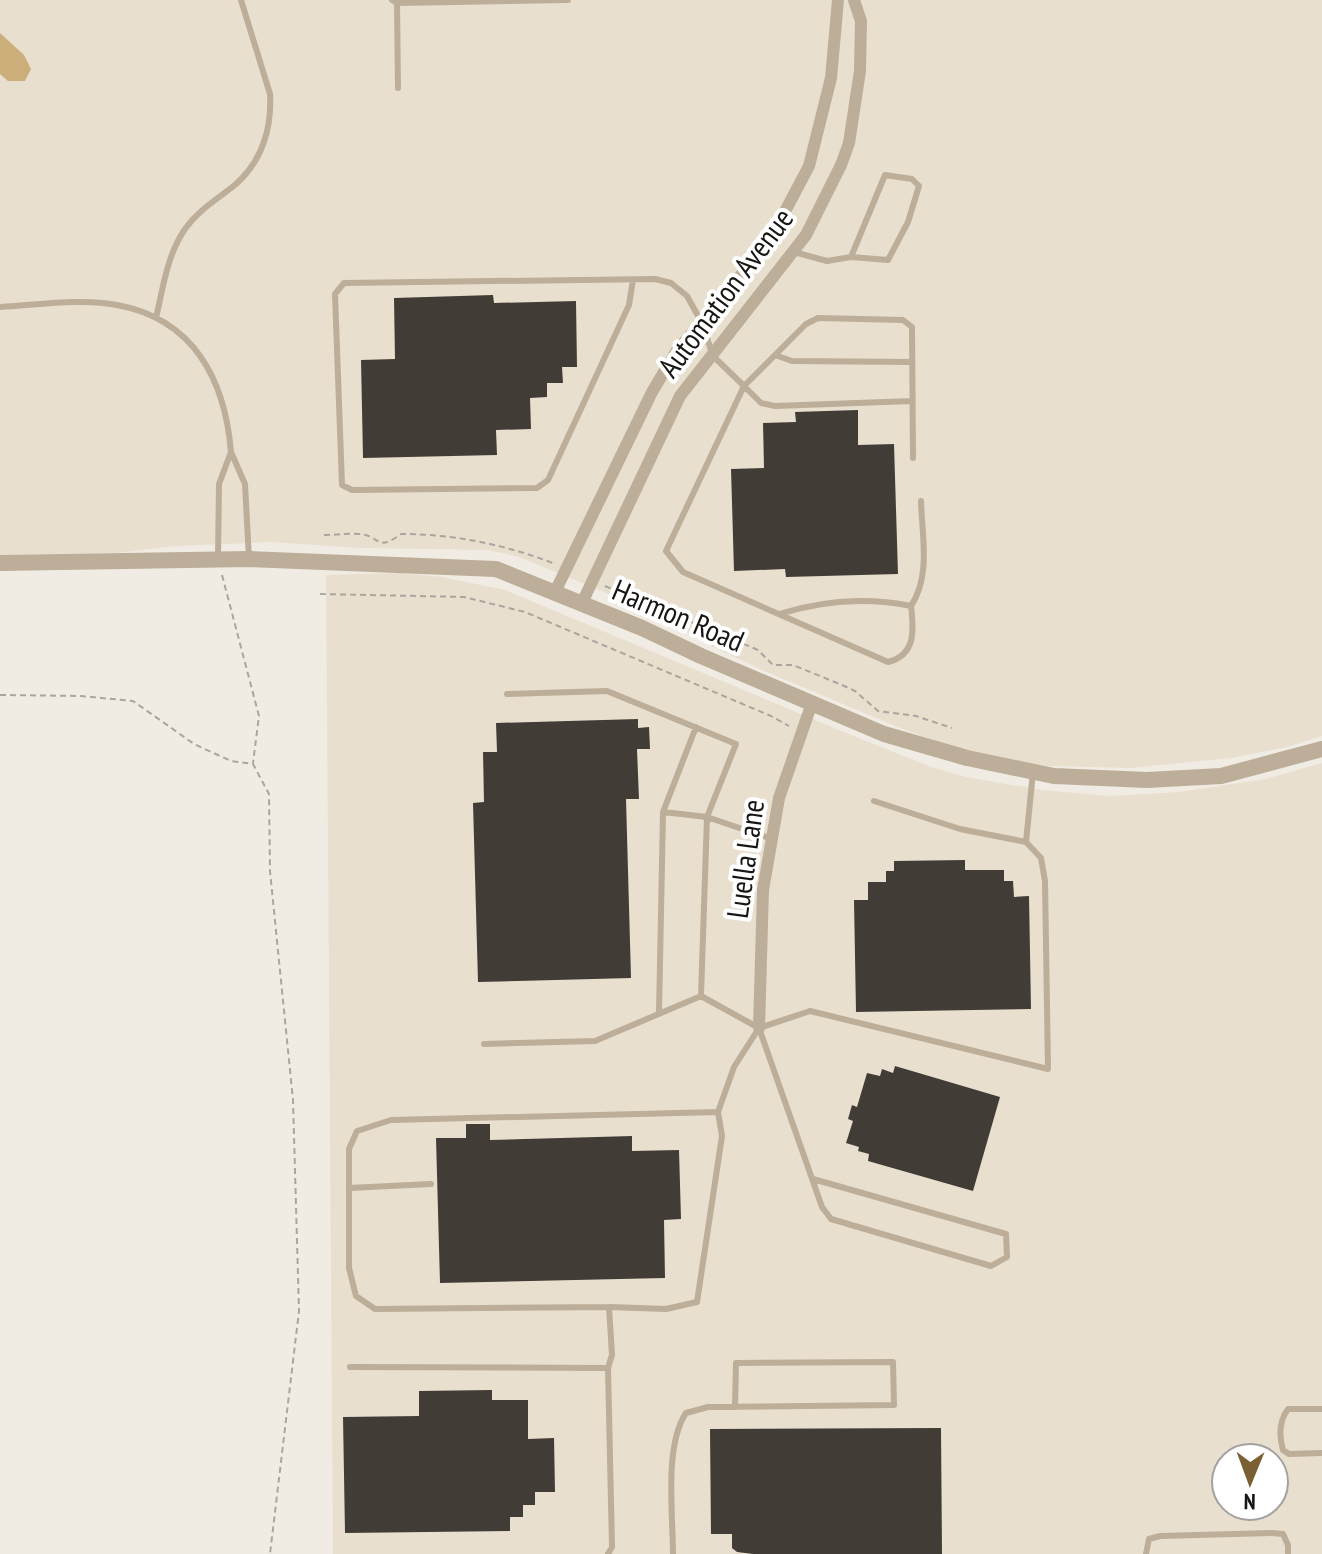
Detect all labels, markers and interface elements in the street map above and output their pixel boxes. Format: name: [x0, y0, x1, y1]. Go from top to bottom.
street label: Automation Avenue: [648, 200, 801, 385]
street label: Harmon Road: [607, 569, 750, 660]
street label: Luella Lane: [717, 797, 772, 921]
north arrow: [1210, 1442, 1290, 1522]
text: N: [1243, 1488, 1256, 1516]

